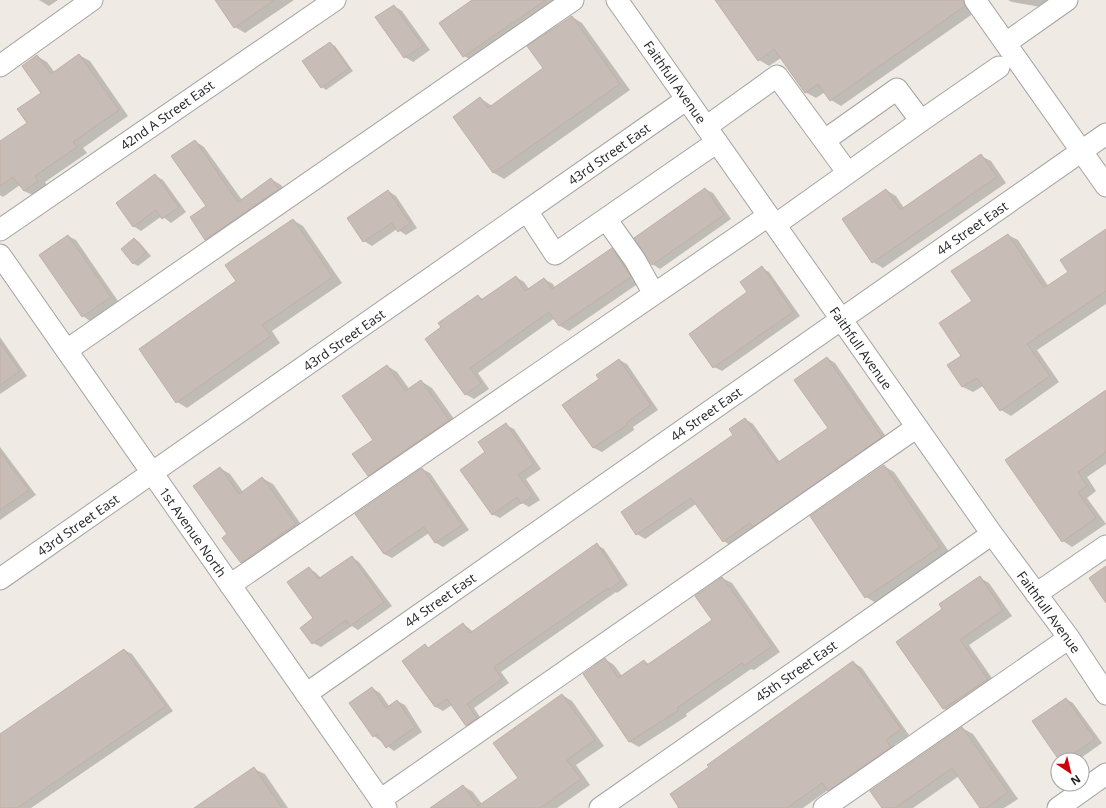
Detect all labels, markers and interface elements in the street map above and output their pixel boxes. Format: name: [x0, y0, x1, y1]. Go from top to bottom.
street label: Faithfull Avenue: [640, 37, 710, 127]
street label: 42nd A Street East: [116, 76, 218, 154]
street label: 43rd Street East: [564, 119, 654, 189]
street label: 44 Street East: [933, 197, 1012, 259]
street label: Faithfull Avenue: [826, 303, 896, 393]
street label: 43rd Street East: [299, 305, 389, 375]
street label: 44 Street East: [667, 383, 746, 445]
street label: 1st Avenue North: [155, 483, 231, 581]
street label: 43rd Street East: [33, 490, 123, 560]
street label: Faithfull Avenue: [1013, 567, 1085, 657]
street label: 44 Street East: [401, 569, 480, 631]
street label: 45th Street East: [752, 636, 841, 706]
north arrow: [1050, 752, 1090, 792]
text: N: [1068, 772, 1084, 789]

